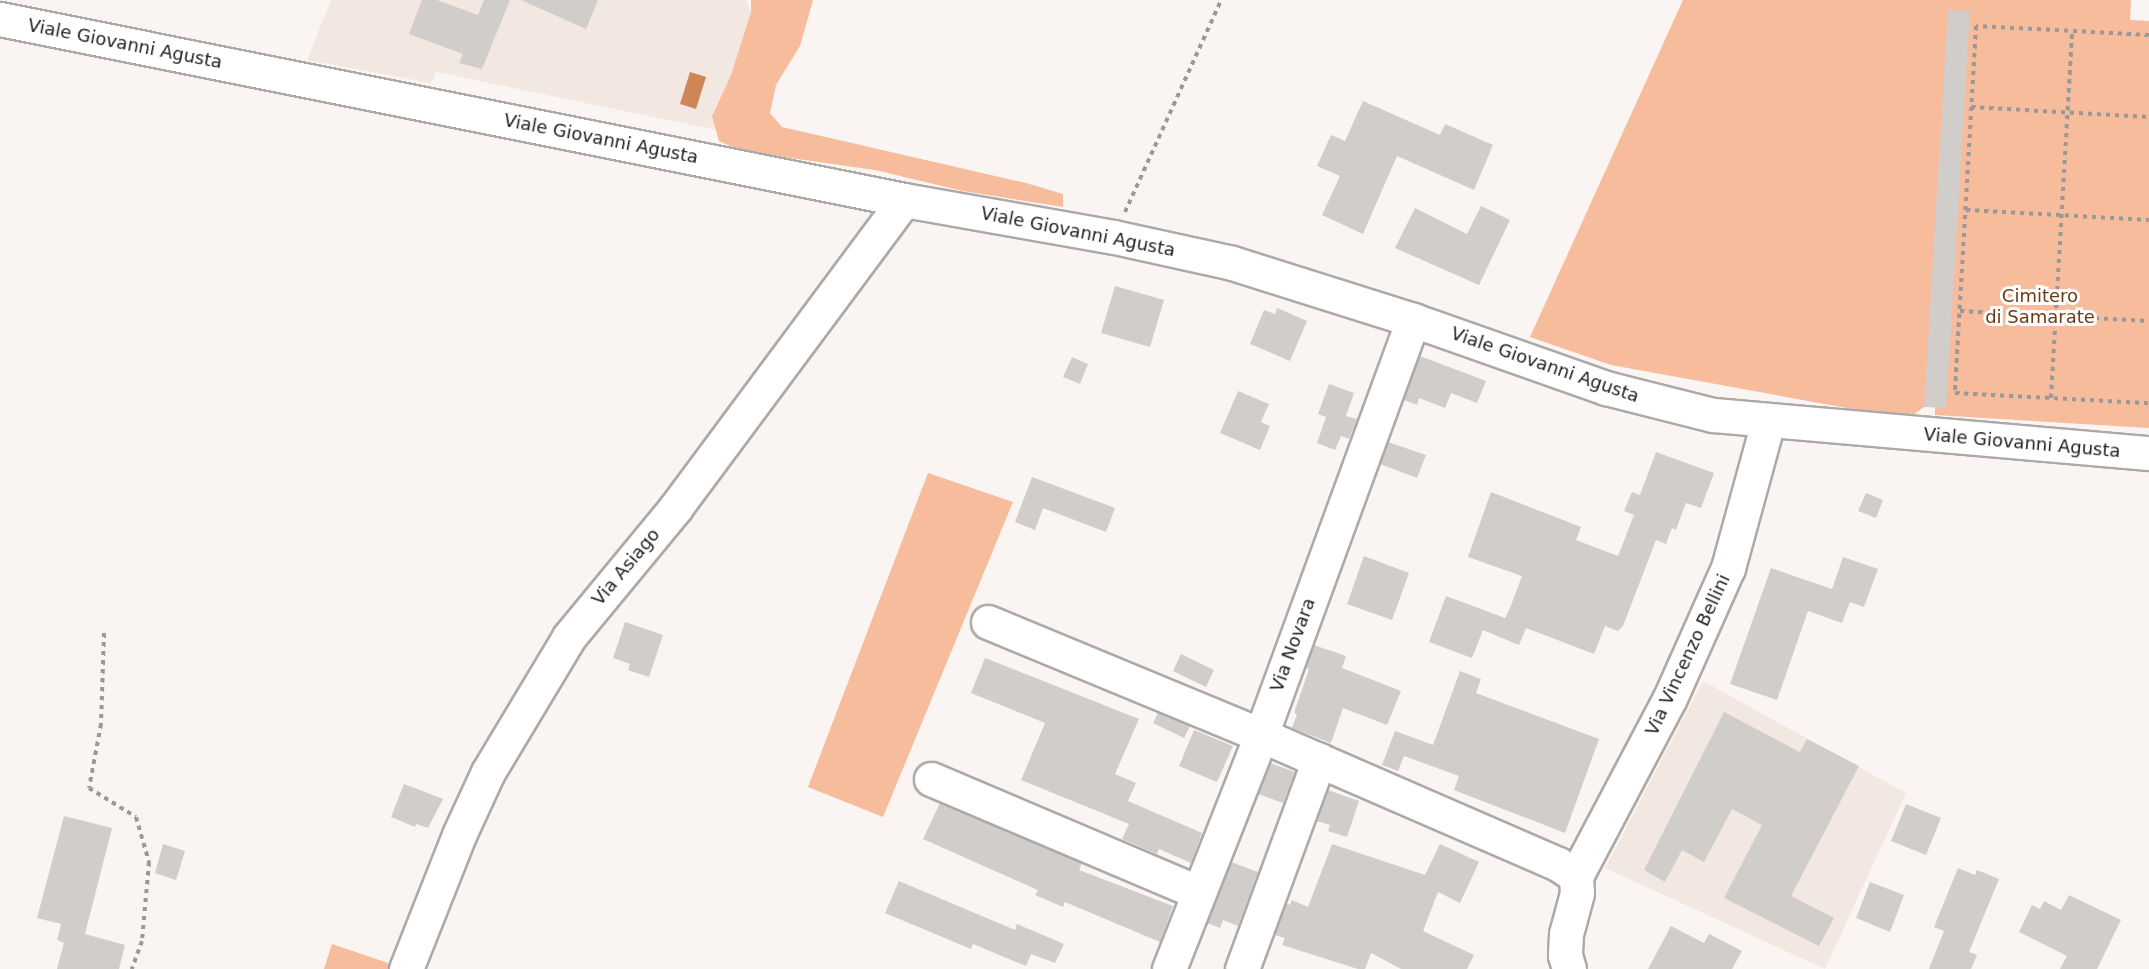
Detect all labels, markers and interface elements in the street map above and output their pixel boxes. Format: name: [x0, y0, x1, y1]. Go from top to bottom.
street label: Viale Giovanni Agusta: [26, 15, 224, 73]
street label: Viale Giovanni Agusta: [502, 110, 700, 168]
street label: Viale Giovanni Agusta: [979, 203, 1177, 261]
park label: Cimitero di Samarate: [1985, 286, 2095, 328]
street label: Viale Giovanni Agusta: [1448, 323, 1642, 407]
street label: Viale Giovanni Agusta: [1923, 424, 2121, 462]
street label: Via Asiago: [588, 524, 664, 610]
street label: Via Vincenzo Bellini: [1641, 571, 1735, 739]
street label: Via Novara: [1266, 595, 1320, 695]

